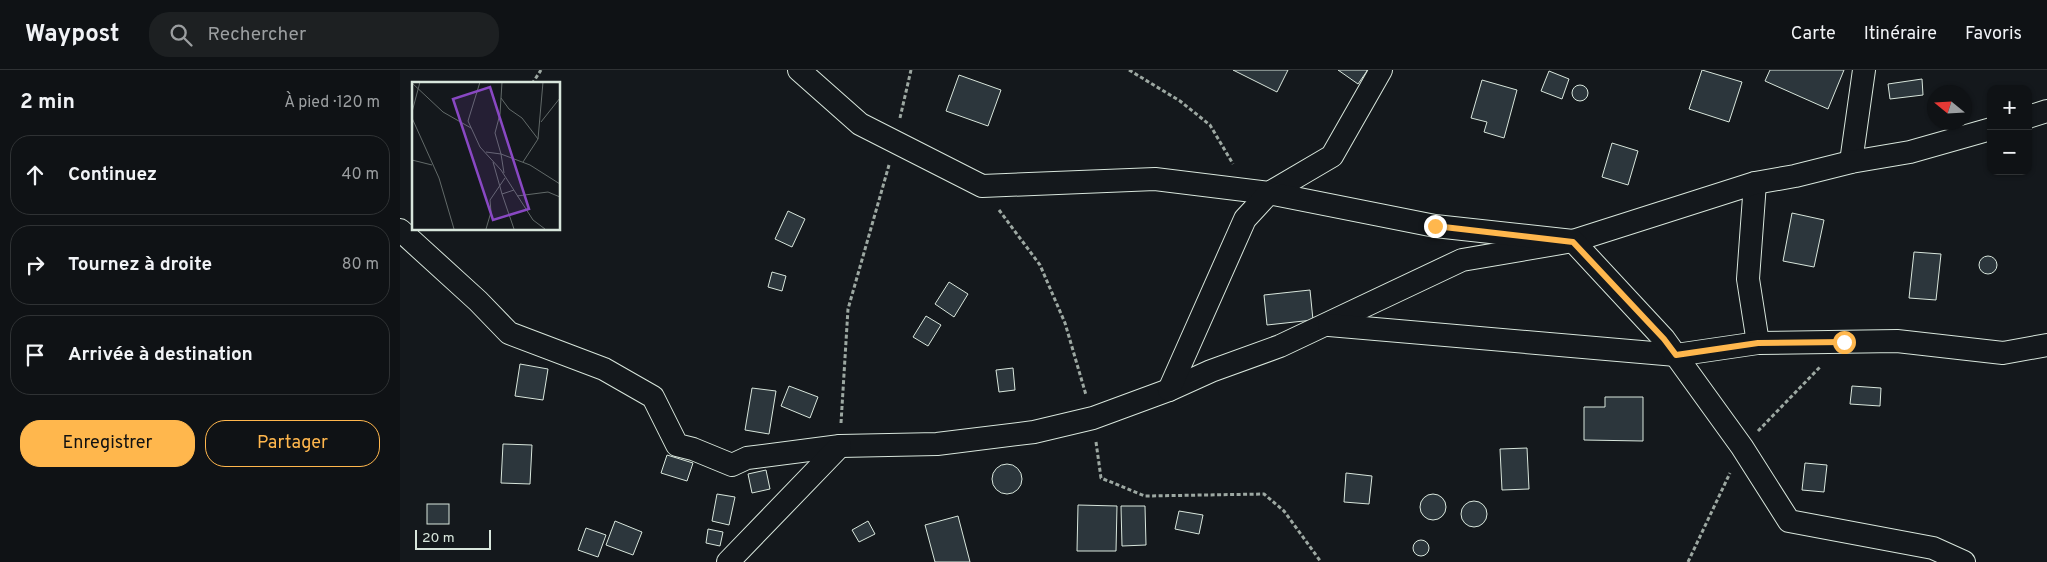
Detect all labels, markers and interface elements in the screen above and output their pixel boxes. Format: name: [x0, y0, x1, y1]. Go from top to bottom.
search box: [149, 12, 499, 57]
text: Waypost: [25, 20, 119, 50]
icon: search: [167, 21, 195, 49]
text: Rechercher: [207, 23, 306, 47]
text: Carte: [1791, 23, 1836, 46]
text: Itinéraire: [1864, 23, 1937, 46]
text: Favoris: [1965, 23, 2022, 46]
inset map: [412, 82, 560, 230]
north arrow: [1927, 85, 1972, 130]
map controls: [1987, 85, 2032, 175]
button: +: [1987, 85, 2032, 130]
text: 2 min: [20, 89, 75, 116]
text: À pied · 120 m: [284, 93, 380, 113]
button: −: [1987, 130, 2032, 175]
icon: ahead: [21, 161, 49, 189]
text: Continuez: [68, 163, 157, 187]
text: 40 m: [341, 165, 379, 185]
route end: [1424, 215, 1447, 238]
icon: right: [21, 251, 49, 279]
text: Tournez à droite: [68, 253, 212, 277]
text: 80 m: [342, 255, 379, 275]
route start: [1833, 331, 1856, 354]
icon: arrive: [21, 341, 49, 369]
text: Arrivée à destination: [68, 343, 253, 367]
button: Enregistrer: [20, 420, 195, 467]
button: Partager: [205, 420, 380, 467]
scale bar: [415, 527, 491, 550]
text: 20 m: [422, 530, 455, 547]

